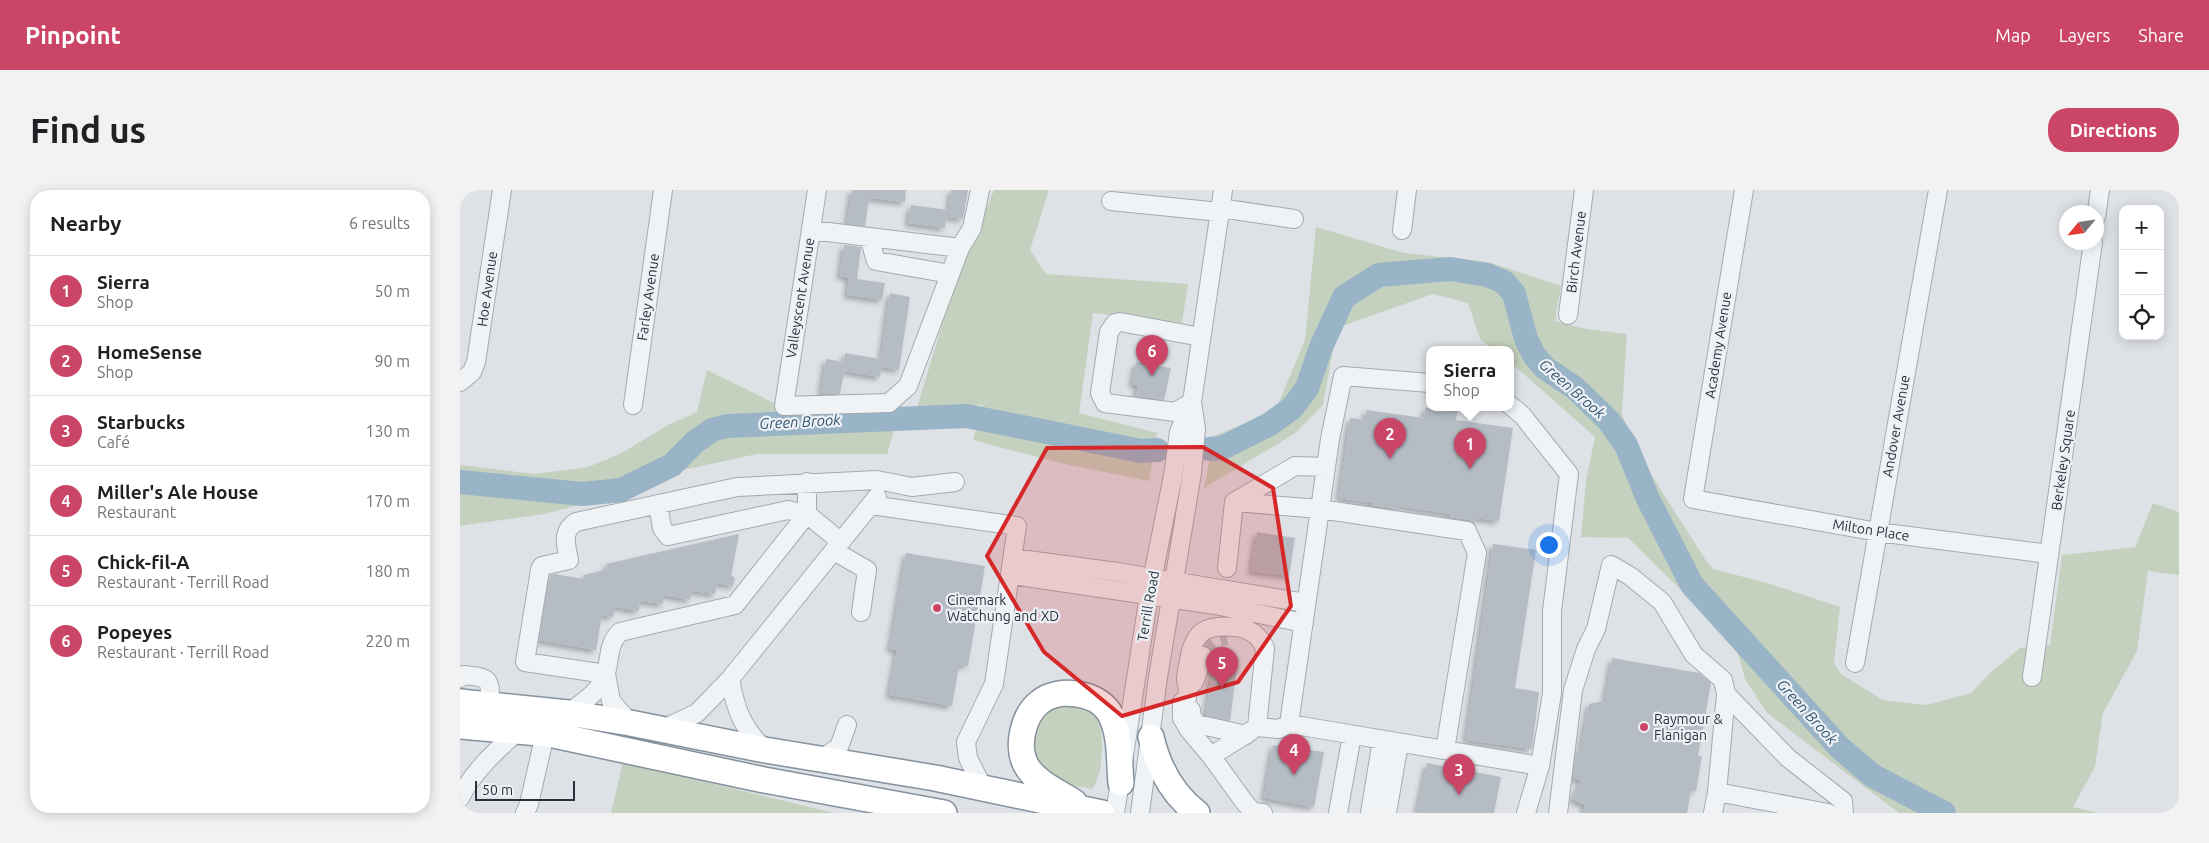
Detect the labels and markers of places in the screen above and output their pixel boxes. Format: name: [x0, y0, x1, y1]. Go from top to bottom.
pin: 6: [1136, 335, 1168, 376]
pin: 2: [1374, 418, 1406, 459]
pin: 1: [1454, 428, 1486, 469]
place label: Cinemark Watchung and XD: [947, 592, 1059, 624]
marker: Cinemark Watchung and XD: [931, 602, 943, 614]
pin: 5: [1206, 647, 1238, 688]
place label: Raymour & Flanigan: [1654, 711, 1723, 743]
marker: Raymour & Flanigan: [1638, 721, 1650, 733]
pin: 4: [1278, 734, 1310, 775]
pin: 3: [1443, 754, 1475, 795]

